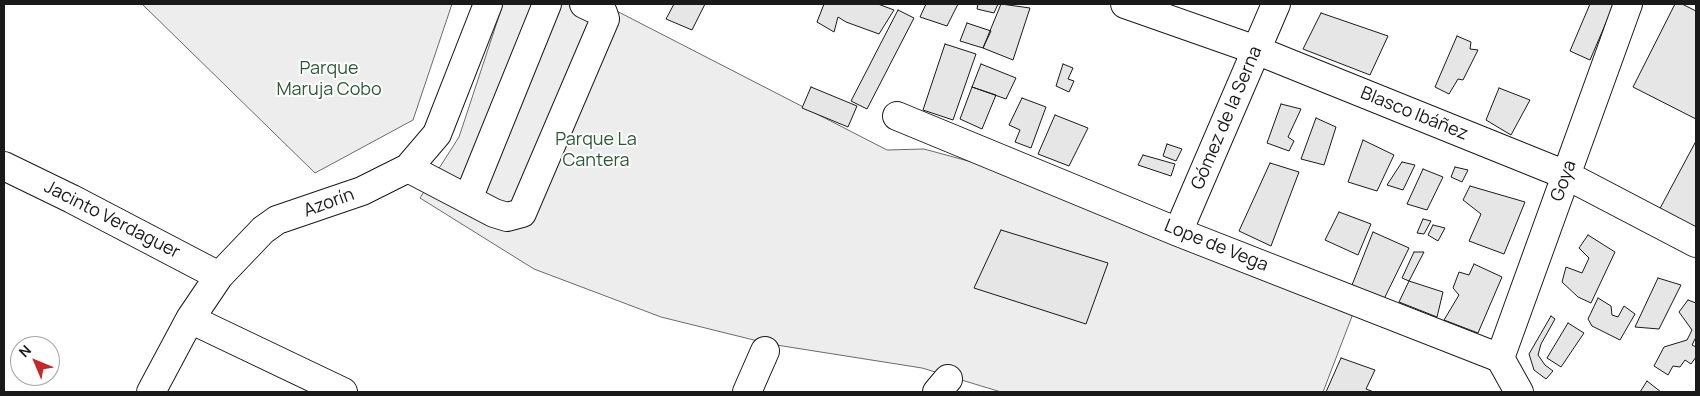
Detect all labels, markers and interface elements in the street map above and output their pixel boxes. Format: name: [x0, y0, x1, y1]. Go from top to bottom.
street label: Gómez de la Serna: [1187, 43, 1267, 193]
park label: Parque Maruja Cobo: [276, 58, 382, 100]
street label: Blasco Ibáñez: [1357, 83, 1471, 145]
park label: Parque La Cantera: [555, 129, 637, 172]
street label: Goya: [1547, 158, 1581, 204]
street label: Jacinto Verdaguer: [40, 176, 184, 264]
street label: Azorín: [301, 184, 357, 222]
street label: Lope de Vega: [1161, 215, 1271, 277]
north arrow: [10, 336, 60, 386]
text: N: [14, 340, 35, 361]

